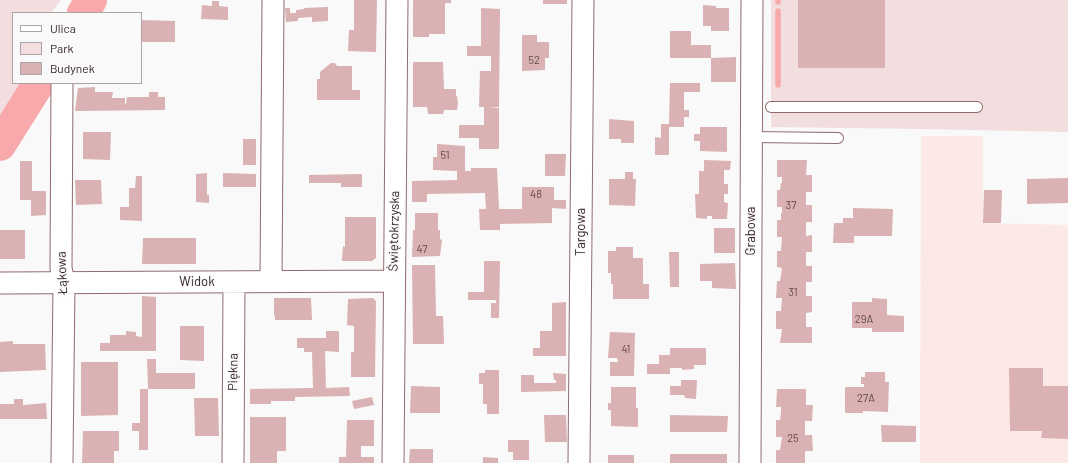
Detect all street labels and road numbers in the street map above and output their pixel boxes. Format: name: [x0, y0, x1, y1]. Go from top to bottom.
street label: Świętokrzyska: [385, 191, 403, 271]
street label: Grabowa: [743, 206, 759, 256]
street label: Targowa: [573, 208, 589, 256]
street label: Łąkowa: [53, 251, 71, 295]
street label: Widok: [179, 274, 215, 290]
street label: Piękna: [225, 353, 241, 391]

